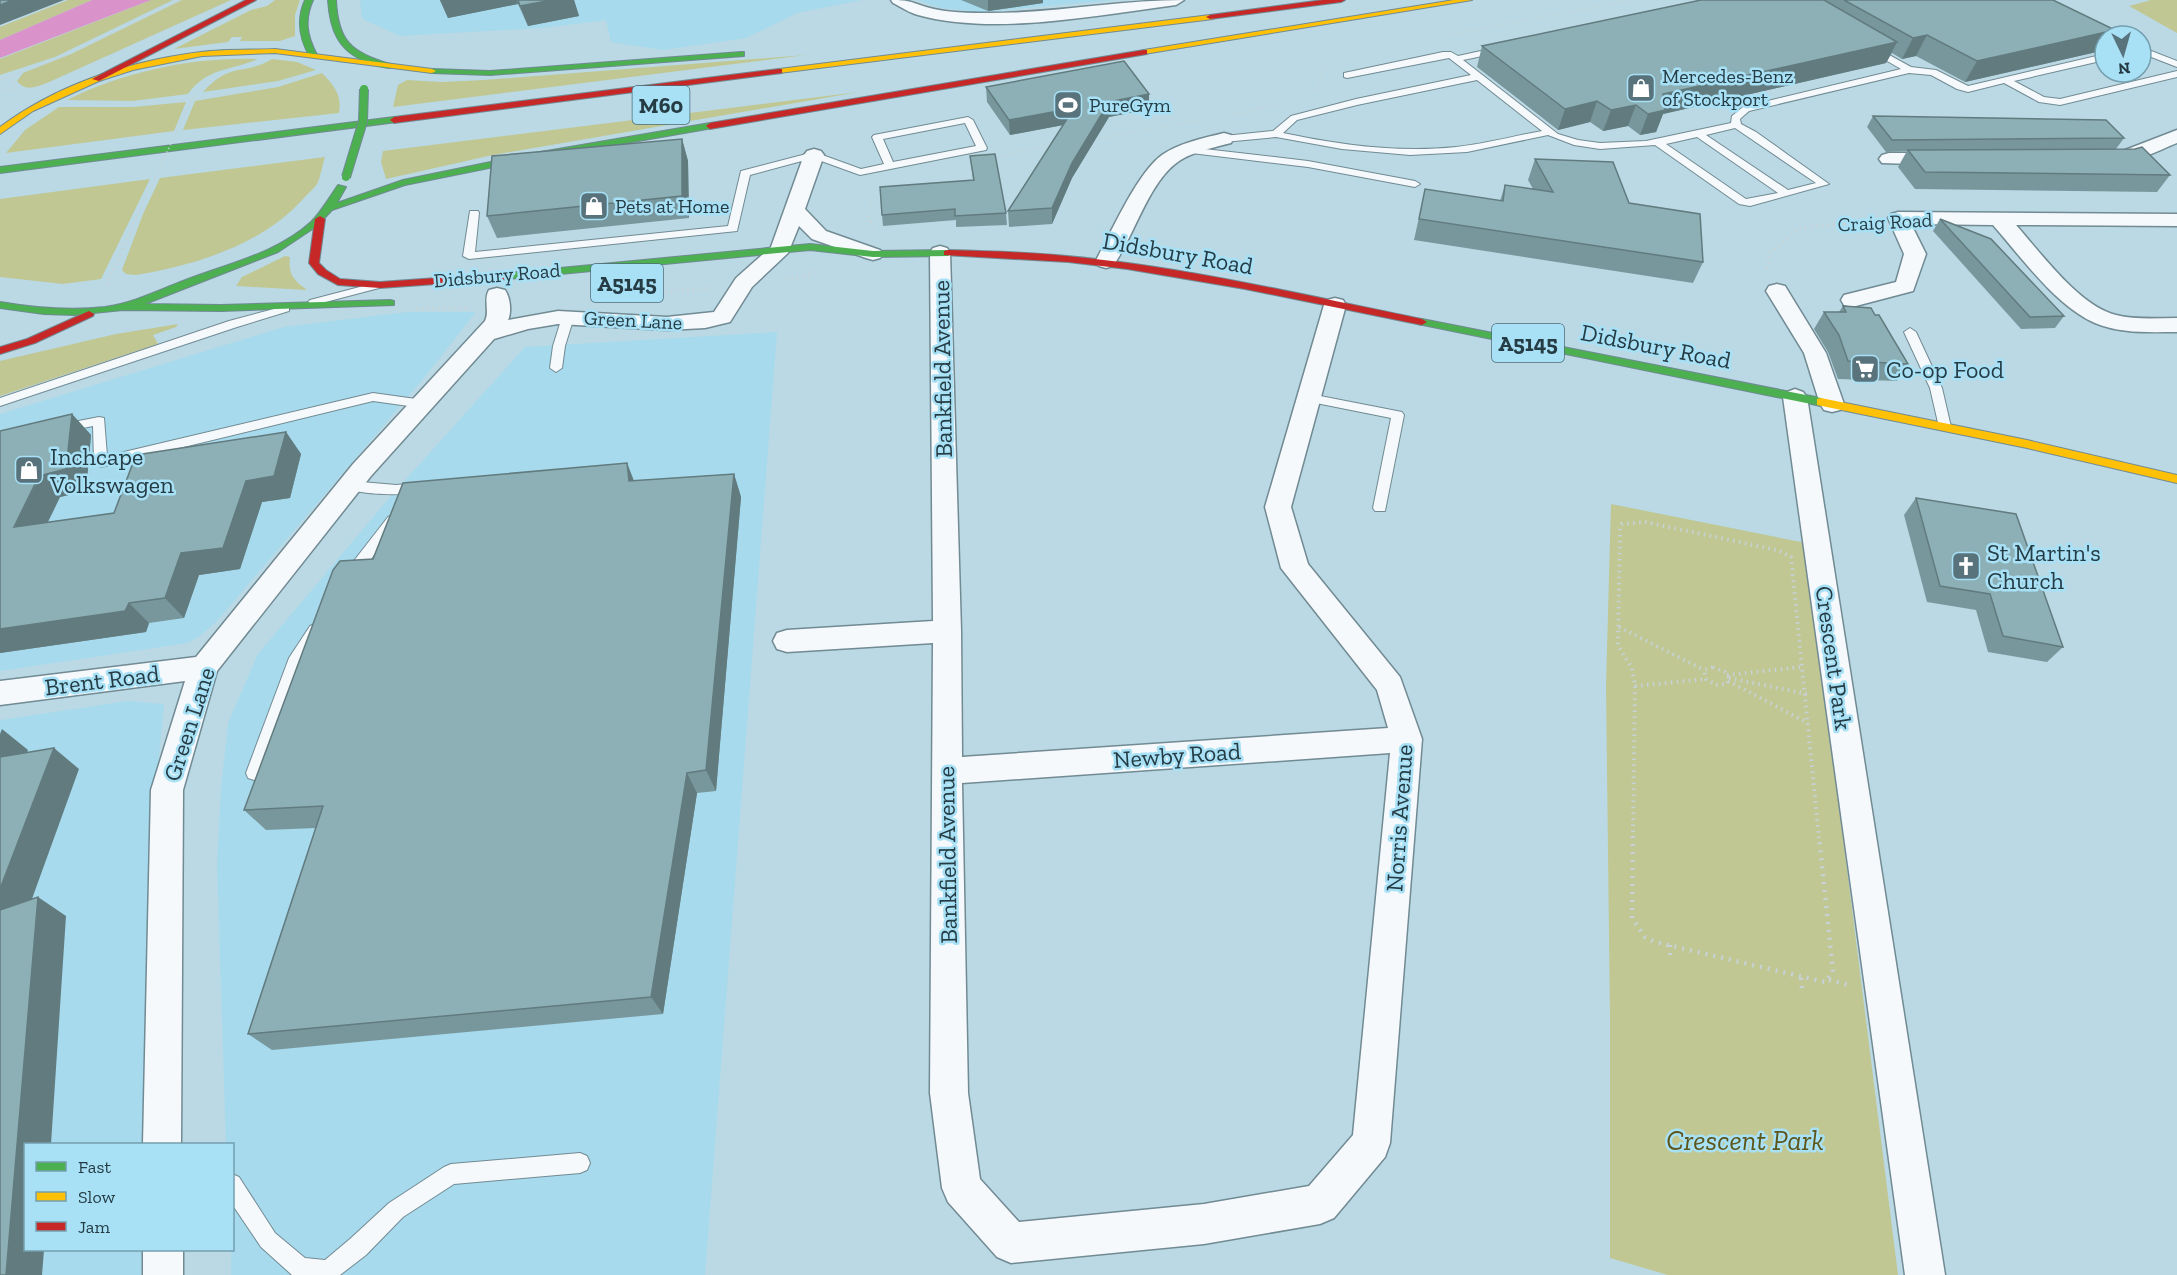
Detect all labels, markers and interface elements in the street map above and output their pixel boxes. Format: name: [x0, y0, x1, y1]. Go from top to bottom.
north arrow: [2093, 24, 2153, 84]
text: N: [2117, 58, 2131, 78]
place label: Mercedes-Benz of Stockport: [1662, 64, 1793, 111]
shop icon: Mercedes-Benz of Stockport: [1625, 72, 1657, 104]
road number: M60: [632, 86, 690, 124]
sports icon: PureGym: [1052, 89, 1084, 121]
place label: PureGym: [1089, 93, 1172, 117]
shop icon: Pets at Home: [578, 190, 610, 222]
place label: Pets at Home: [615, 194, 729, 218]
street label: Craig Road: [1837, 208, 1933, 236]
street label: Didsbury Road: [1100, 225, 1256, 281]
street label: Didsbury Road: [433, 258, 561, 292]
road number: A5145: [591, 264, 663, 302]
street label: Bankfield Avenue: [926, 280, 958, 458]
street label: Green Lane: [583, 305, 683, 335]
street label: Didsbury Road: [1578, 317, 1734, 375]
road number: A5145: [1492, 324, 1564, 362]
supermarket icon: Co-op Food: [1849, 353, 1881, 385]
place label: Co-op Food: [1886, 355, 2004, 384]
place label: Inchcape Volkswagen: [49, 442, 174, 499]
shop icon: Inchcape Volkswagen: [13, 454, 45, 486]
place label: St Martin's Church: [1987, 538, 2101, 595]
church icon: St Martin's Church: [1950, 550, 1982, 582]
street label: Crescent Park: [1810, 584, 1859, 733]
street label: Brent Road: [43, 659, 161, 701]
street label: Green Lane: [157, 663, 221, 785]
street label: Newby Road: [1112, 736, 1242, 774]
street label: Norris Avenue: [1379, 743, 1419, 893]
street label: Bankfield Avenue: [931, 766, 963, 944]
park label: Crescent Park: [1666, 1124, 1824, 1157]
legend: [24, 1143, 234, 1251]
text: Fast: [78, 1156, 111, 1178]
text: Slow: [78, 1186, 115, 1208]
text: Jam: [78, 1216, 110, 1238]

